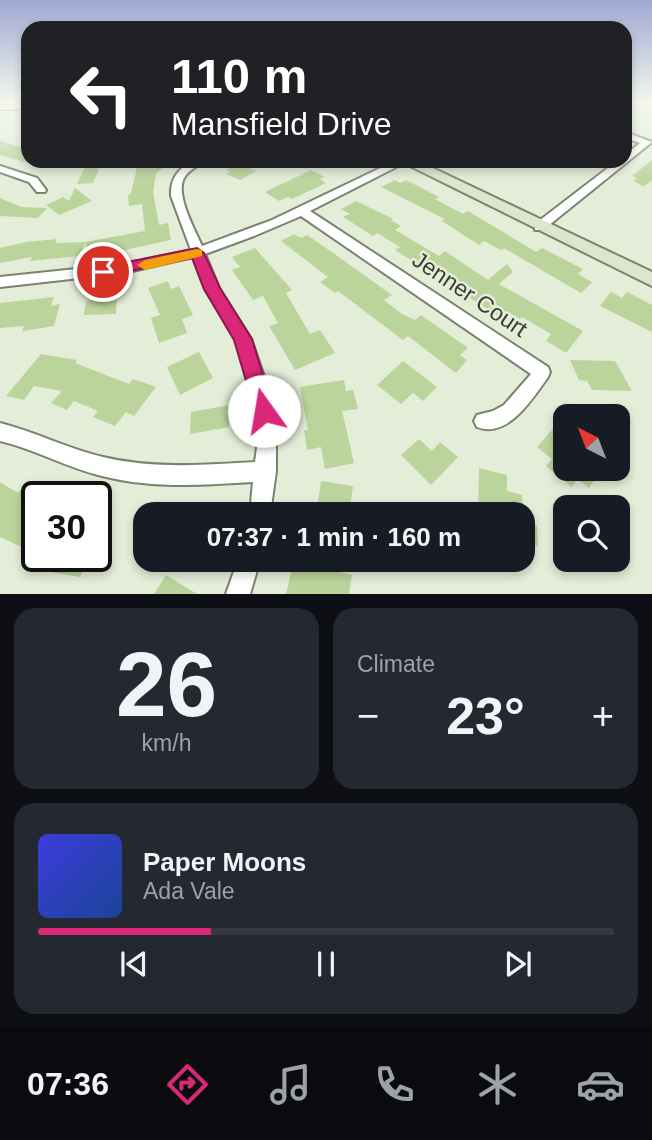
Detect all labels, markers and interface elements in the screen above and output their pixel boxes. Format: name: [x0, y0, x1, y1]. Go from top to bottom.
icon: left: [56, 49, 147, 140]
text: 110 m: [171, 49, 307, 103]
text: Mansfield Drive: [171, 106, 392, 142]
pin: [73, 242, 133, 302]
street label: Jenner Court: [408, 246, 533, 342]
icon: arrive: [84, 253, 122, 291]
position arrow: [227, 374, 301, 448]
north arrow: [553, 404, 630, 481]
map controls: [553, 404, 630, 572]
speed limit sign: 30: [21, 481, 112, 572]
button: search: [553, 495, 630, 572]
text: 07:37 · 1 min · 160 m: [207, 522, 461, 552]
text: 26: [116, 634, 217, 735]
text: Climate: [357, 651, 435, 677]
text: 23°: [446, 687, 525, 745]
text: −: [357, 695, 379, 737]
text: +: [592, 695, 614, 737]
text: km/h: [142, 730, 191, 756]
text: Paper Moons: [143, 847, 306, 877]
text: Ada Vale: [143, 878, 235, 904]
icon: previous: [115, 945, 153, 983]
icon: pause: [307, 945, 345, 983]
icon: next: [499, 945, 537, 983]
icon: directions: [163, 1060, 212, 1109]
icon: music: [266, 1060, 315, 1109]
icon: phone: [370, 1060, 419, 1109]
icon: climate: [473, 1060, 522, 1109]
icon: car: [576, 1060, 625, 1109]
text: 07:36: [27, 1066, 109, 1102]

